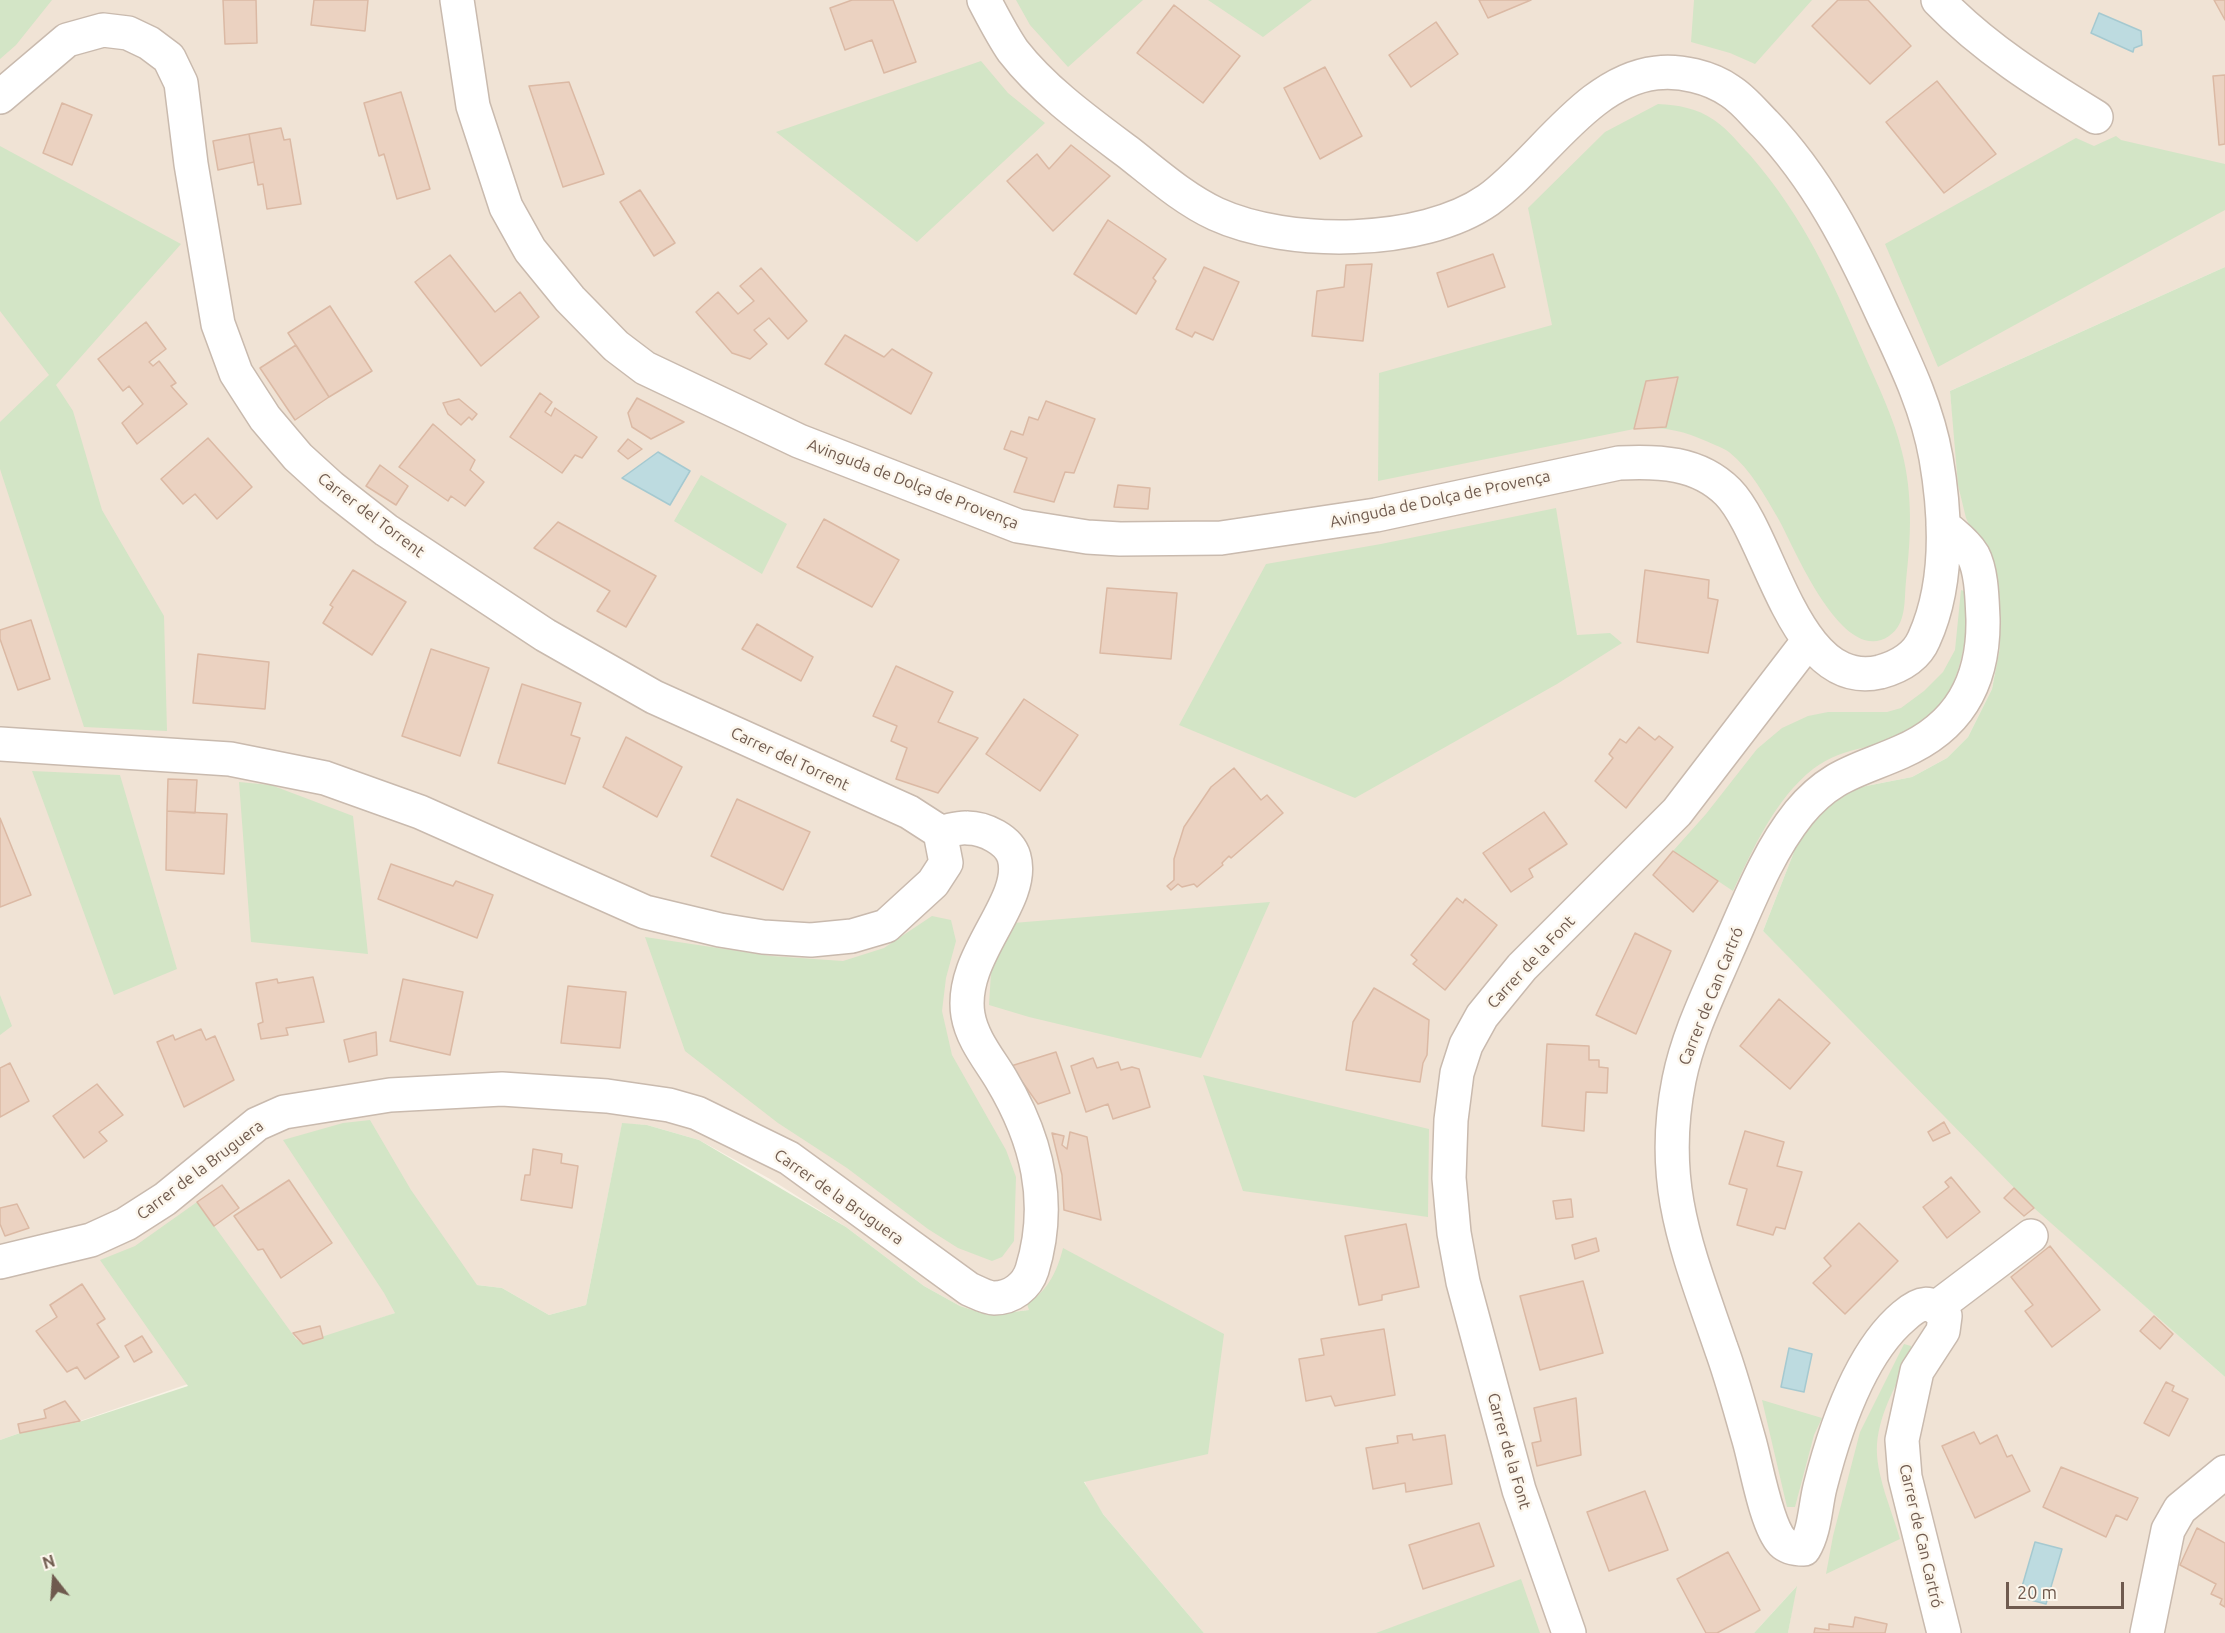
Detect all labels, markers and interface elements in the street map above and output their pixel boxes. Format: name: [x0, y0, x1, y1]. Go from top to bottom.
street label: Avinguda de Dolça de Provença: [805, 435, 1021, 533]
street label: Avinguda de Dolça de Provença: [1328, 466, 1552, 532]
street label: Carrer del Torrent: [314, 469, 428, 561]
street label: Carrer del Torrent: [728, 723, 852, 795]
street label: Carrer de la Font: [1483, 912, 1579, 1012]
street label: Carrer de Can Cartró: [1675, 924, 1747, 1068]
street label: Carrer de la Bruguera: [133, 1116, 267, 1224]
street label: Carrer de la Bruguera: [771, 1145, 907, 1249]
street label: Carrer de la Font: [1483, 1391, 1535, 1511]
street label: Carrer de Can Cartró: [1895, 1462, 1947, 1610]
north arrow: [24, 1549, 84, 1609]
text: N: [40, 1551, 57, 1572]
scale bar: [2009, 1570, 2128, 1608]
text: 20 m: [2017, 1582, 2057, 1602]

